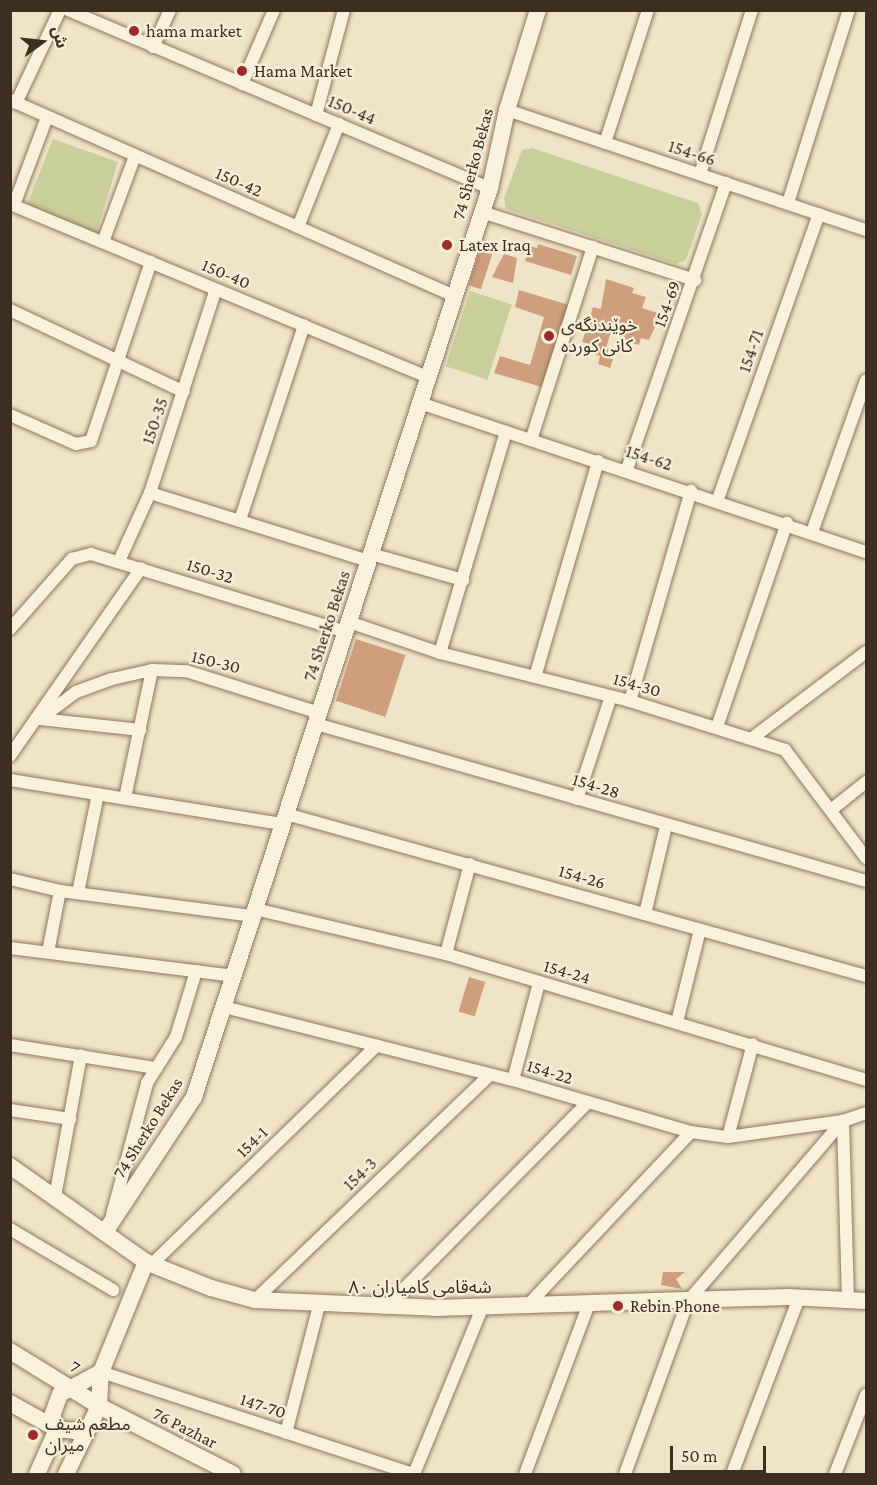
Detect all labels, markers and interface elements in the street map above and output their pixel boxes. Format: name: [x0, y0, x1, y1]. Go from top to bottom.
north arrow: [12, 12, 72, 72]
place label: hama market: [146, 20, 242, 42]
text: ش: [49, 24, 71, 50]
marker: hama market: [127, 24, 141, 38]
place label: Hama Market: [254, 60, 352, 82]
marker: Hama Market: [235, 64, 249, 78]
street label: 150-44: [325, 90, 379, 130]
street label: 74 Sherko Bekas: [448, 106, 498, 222]
street label: 154-66: [666, 135, 718, 171]
street label: 150-42: [212, 162, 266, 202]
place label: Latex Iraq: [459, 234, 531, 256]
marker: Latex Iraq: [440, 238, 454, 252]
street label: 150-40: [198, 254, 254, 294]
street label: 154-69: [649, 278, 685, 330]
place label: خوێندنگەی کانی کوردە: [561, 315, 638, 358]
street label: 154-71: [734, 327, 768, 375]
marker: خوێندنگەی کانی کوردە: [542, 329, 556, 343]
street label: 150-35: [137, 395, 173, 447]
street label: 154-62: [623, 440, 675, 476]
street label: 150-32: [184, 554, 236, 588]
street label: 74 Sherko Bekas: [299, 568, 355, 684]
street label: 150-30: [189, 646, 243, 678]
street label: 154-30: [611, 668, 663, 702]
street label: 154-28: [570, 769, 622, 803]
street label: 154-26: [556, 860, 608, 894]
street label: 154-24: [541, 955, 593, 989]
street label: 154-22: [524, 1055, 576, 1089]
street label: 74 Sherko Bekas: [108, 1074, 188, 1182]
street label: 154-1: [232, 1122, 272, 1162]
street label: 154-3: [339, 1153, 381, 1195]
street label: شەقامی کامیاران ٨٠: [348, 1276, 492, 1298]
place label: Rebin Phone: [630, 1295, 720, 1317]
marker: Rebin Phone: [611, 1299, 625, 1313]
street label: 7: [66, 1356, 84, 1378]
street label: 147-70: [237, 1388, 289, 1424]
street label: 76 Pazhar: [149, 1403, 221, 1453]
place label: مطعم شيف ميران: [45, 1414, 131, 1456]
marker: مطعم شيف ميران: [26, 1428, 40, 1442]
scale bar: [673, 1434, 769, 1472]
text: 50 m: [681, 1446, 718, 1466]

